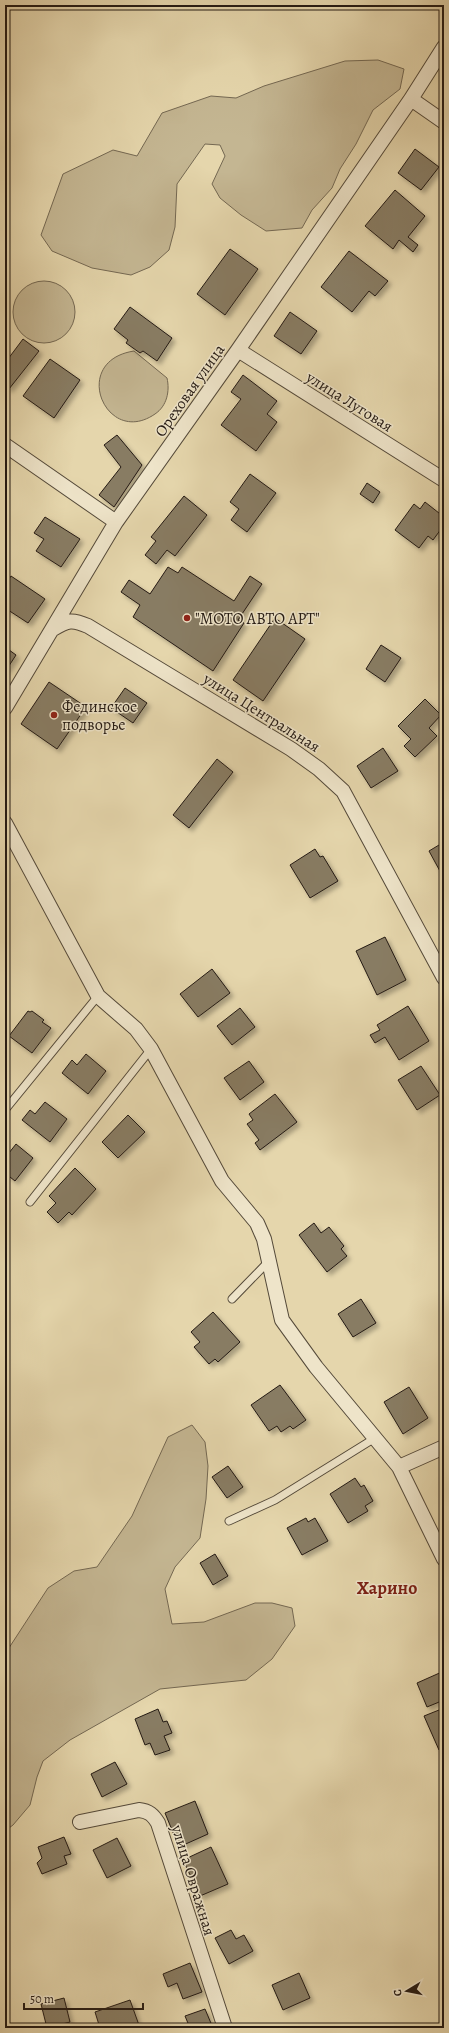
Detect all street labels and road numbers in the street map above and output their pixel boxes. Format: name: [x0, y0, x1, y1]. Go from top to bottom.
street label: Ореховая улица: [150, 339, 230, 441]
street label: улица Луговая: [301, 366, 397, 437]
street label: улица Центральная: [198, 667, 324, 758]
street label: улица Овражная: [165, 1821, 220, 1939]

